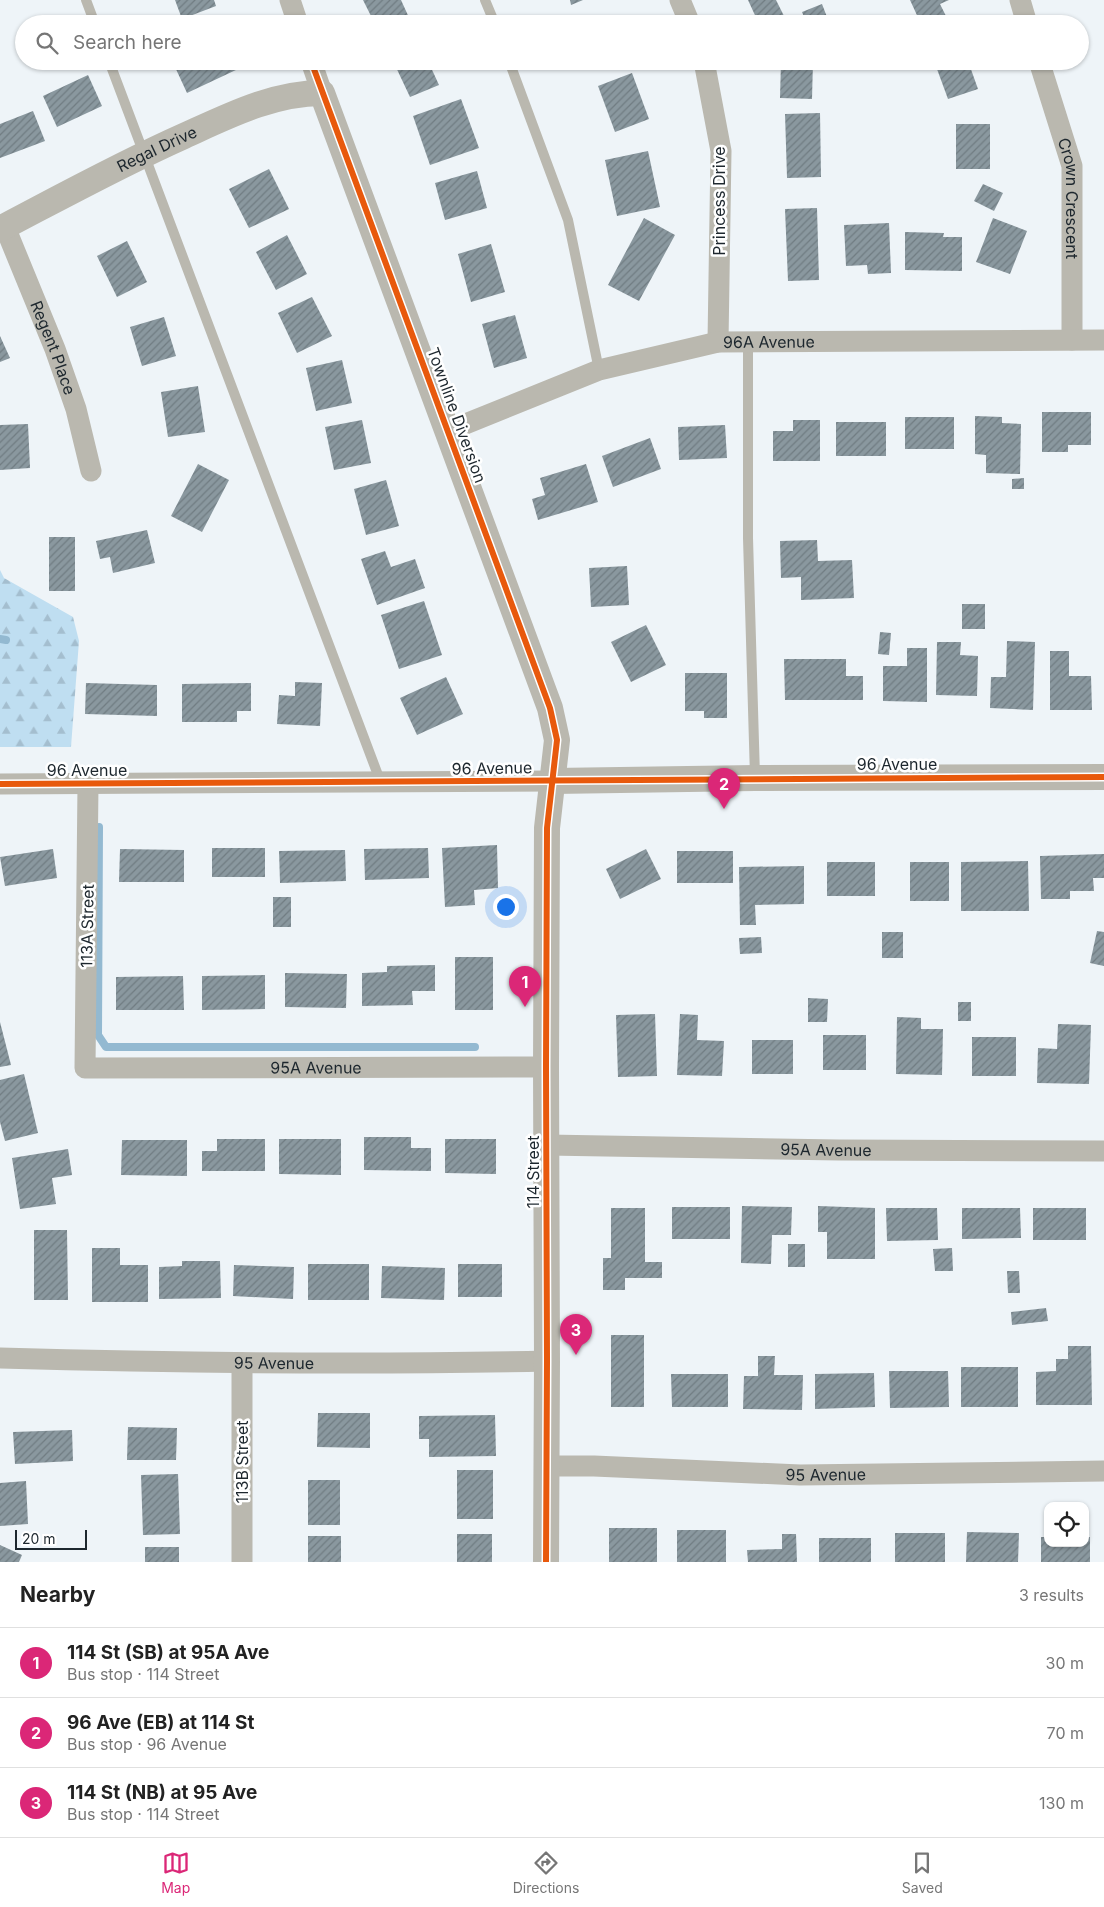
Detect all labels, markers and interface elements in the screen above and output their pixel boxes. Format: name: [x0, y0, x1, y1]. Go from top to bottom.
search box: [15, 15, 1089, 70]
icon: search: [33, 29, 61, 57]
text: Search here: [73, 31, 182, 54]
street label: Regal Drive: [113, 122, 200, 176]
street label: Crown Crescent: [1054, 135, 1082, 259]
street label: Princess Drive: [709, 146, 729, 256]
street label: Regent Place: [26, 298, 80, 397]
street label: 96A Avenue: [723, 331, 815, 352]
street label: Townline Diversion: [423, 344, 491, 486]
street label: 96 Avenue: [857, 754, 937, 774]
street label: 96 Avenue: [452, 757, 532, 779]
street label: 96 Avenue: [47, 760, 127, 780]
pin: 2: [708, 768, 740, 809]
street label: 113A Street: [76, 884, 98, 968]
your location: [493, 894, 519, 920]
pin: 1: [509, 966, 541, 1007]
street label: 95A Avenue: [270, 1057, 362, 1078]
street label: 114 Street: [523, 1136, 543, 1209]
street label: 95A Avenue: [780, 1139, 872, 1160]
pin: 3: [560, 1314, 592, 1355]
street label: 95 Avenue: [234, 1353, 314, 1373]
street label: 113B Street: [232, 1420, 252, 1504]
street label: 95 Avenue: [785, 1464, 866, 1485]
map controls: [1044, 1502, 1089, 1547]
button: locate: [1044, 1502, 1089, 1547]
scale bar: [15, 1527, 88, 1550]
text: 20 m: [22, 1530, 56, 1547]
text: Nearby: [20, 1582, 95, 1607]
text: 3 results: [1019, 1585, 1084, 1605]
text: 114 St (SB) at 95A Ave: [67, 1641, 269, 1664]
text: 1: [33, 1653, 39, 1673]
text: 30 m: [1046, 1653, 1084, 1673]
text: Bus stop · 114 Street: [67, 1664, 219, 1684]
text: 96 Ave (EB) at 114 St: [67, 1711, 255, 1734]
text: 2: [31, 1723, 41, 1743]
text: 70 m: [1047, 1723, 1084, 1743]
text: Bus stop · 96 Avenue: [67, 1734, 227, 1754]
text: 114 St (NB) at 95 Ave: [67, 1781, 257, 1804]
text: 3: [31, 1793, 41, 1813]
text: 130 m: [1039, 1793, 1084, 1813]
text: Bus stop · 114 Street: [67, 1804, 219, 1824]
tab: Map: [161, 1849, 190, 1896]
tab: Directions: [513, 1849, 579, 1896]
tab: Saved: [902, 1849, 943, 1896]

